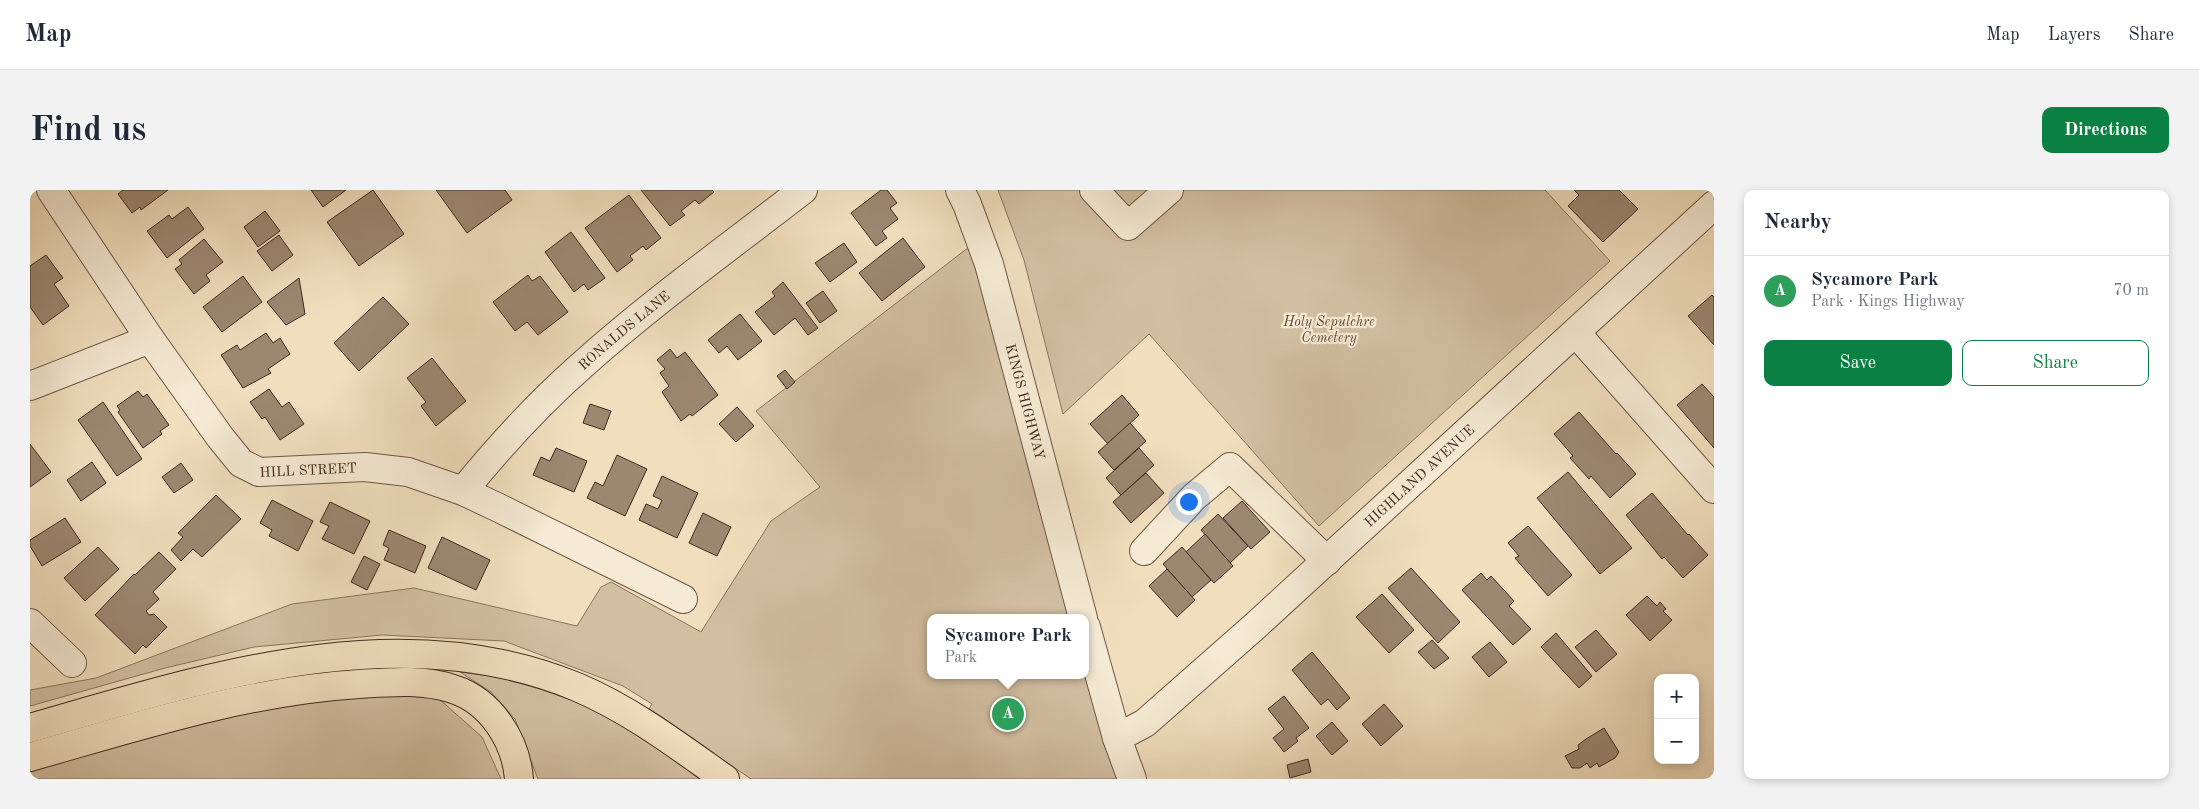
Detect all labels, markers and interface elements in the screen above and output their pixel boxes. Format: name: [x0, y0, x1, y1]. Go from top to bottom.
text: Map: [25, 23, 72, 47]
text: Map: [1986, 26, 2020, 44]
text: Layers: [2048, 26, 2100, 44]
text: Share: [2128, 26, 2174, 44]
button: Directions: [2042, 107, 2169, 153]
text: Find us: [30, 113, 146, 148]
text: Nearby: [1764, 212, 1832, 233]
text: Sycamore Park: [1811, 271, 1939, 290]
text: A: [1774, 283, 1786, 299]
text: 70 m: [2113, 283, 2149, 299]
street label: RONALDS LANE: [576, 289, 673, 373]
text: Park · Kings Highway: [1811, 294, 1965, 310]
park label: Holy Sepulchre Cemetery: [1282, 315, 1375, 346]
button: Save: [1764, 340, 1952, 386]
button: Share: [1962, 340, 2149, 386]
street label: KINGS HIGHWAY: [1002, 342, 1047, 461]
street label: HIGHLAND AVENUE: [1362, 423, 1477, 530]
street label: HILL STREET: [259, 461, 357, 480]
your location: [1176, 489, 1202, 515]
popup: [927, 614, 1089, 679]
text: Sycamore Park: [944, 627, 1072, 646]
text: Park: [944, 650, 977, 666]
map controls: [1654, 674, 1699, 764]
button: +: [1654, 674, 1699, 719]
pin: A: [992, 695, 1024, 733]
button: −: [1654, 719, 1699, 764]

